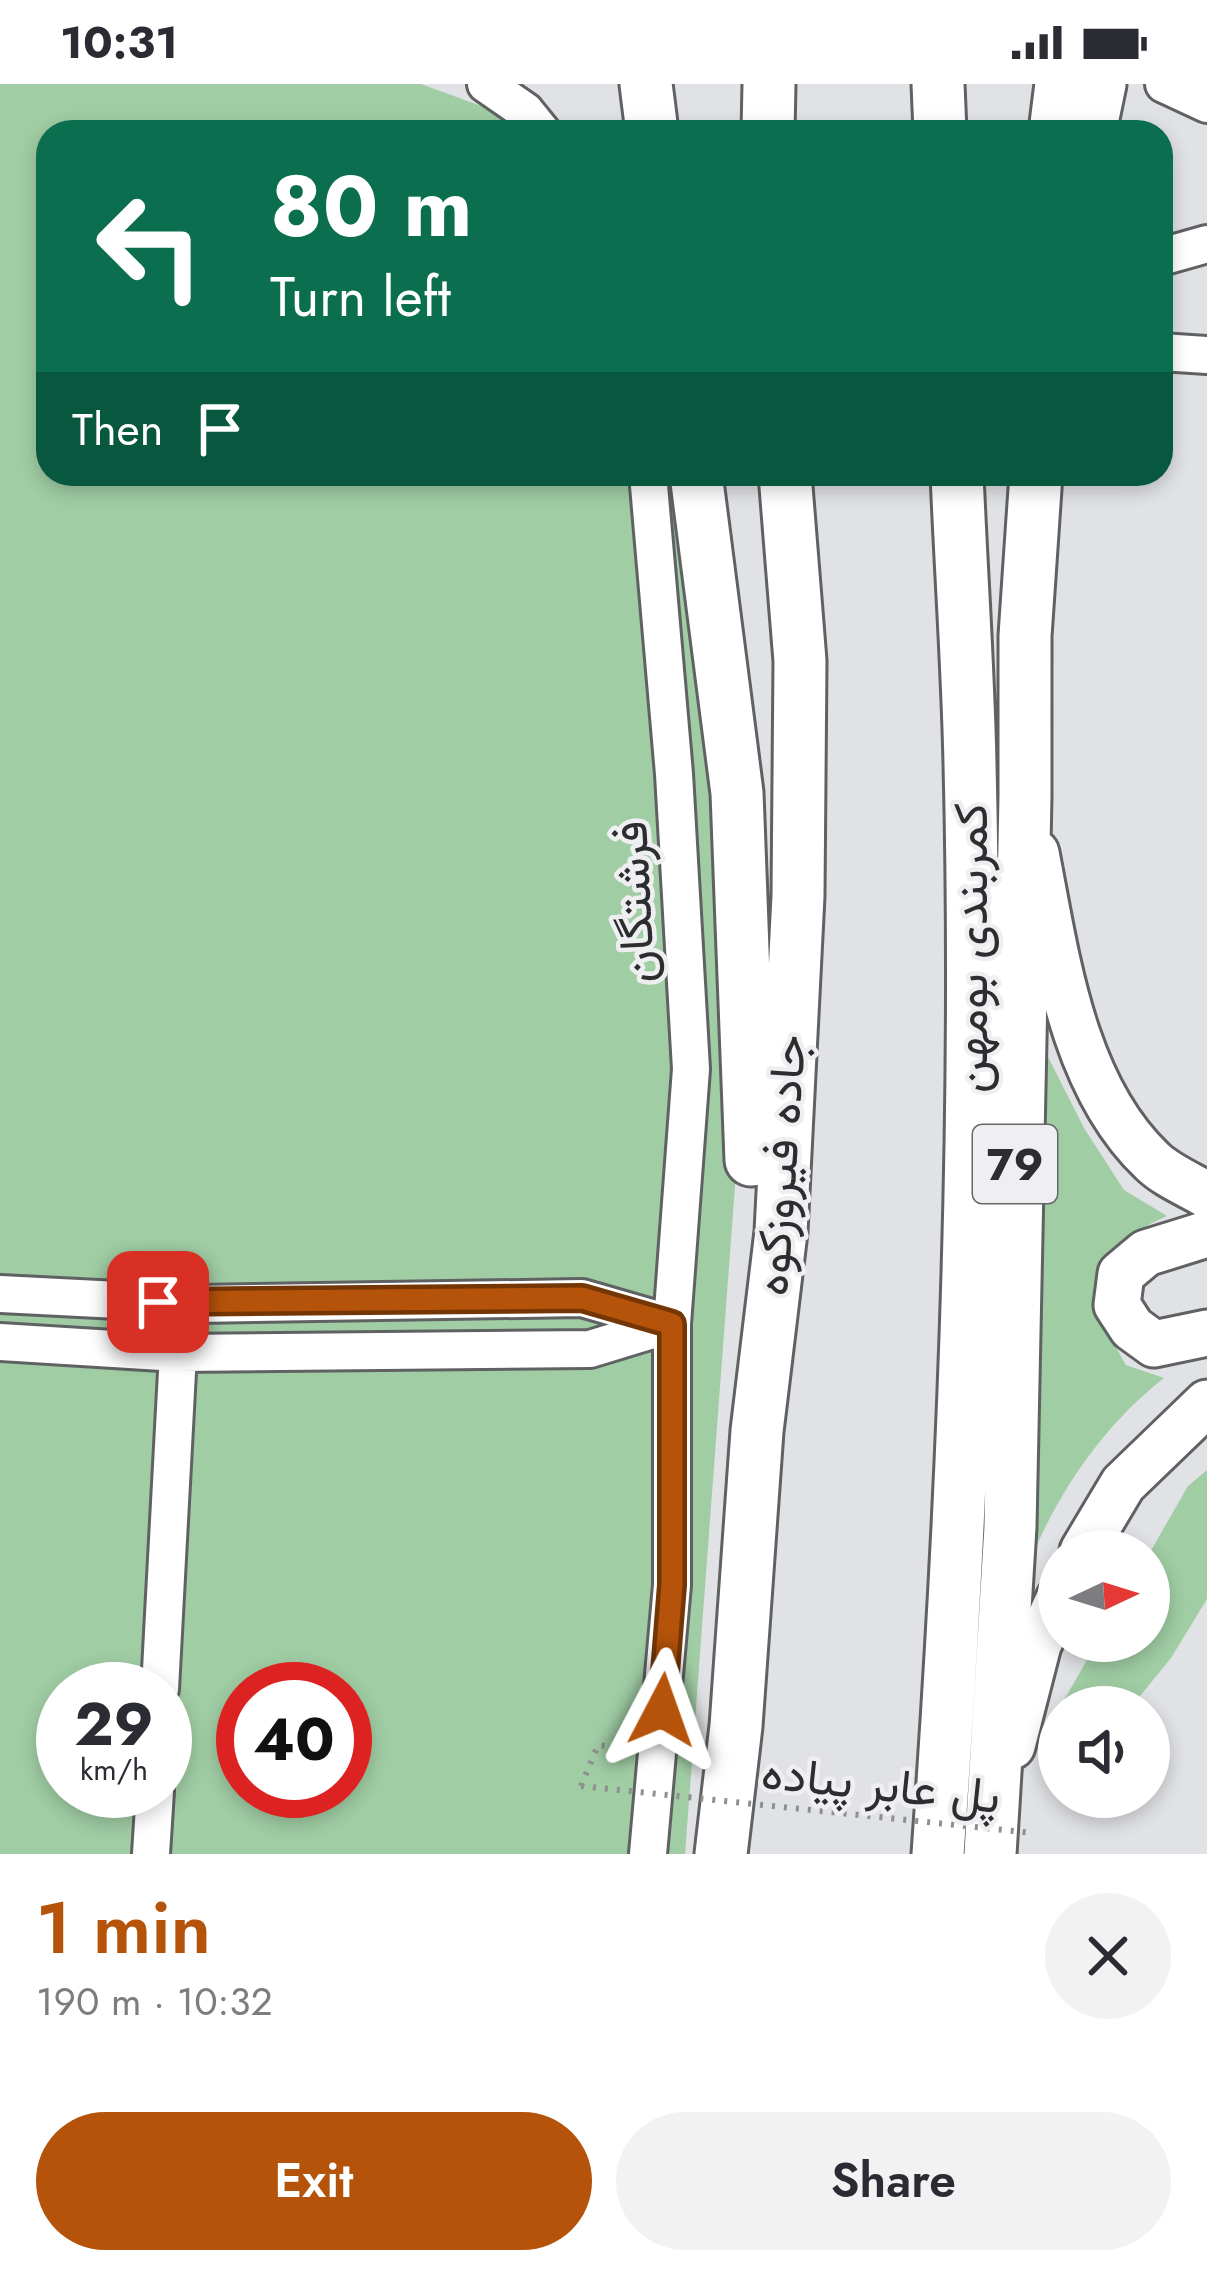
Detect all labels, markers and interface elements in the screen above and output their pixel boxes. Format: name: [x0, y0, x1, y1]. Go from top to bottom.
text: 10:31: [60, 10, 178, 75]
text: 80 m: [270, 146, 472, 268]
icon: left: [72, 168, 228, 324]
text: Turn left: [270, 258, 451, 336]
icon: arrive: [187, 396, 253, 462]
text: Then: [72, 397, 163, 462]
street label: کمربندی بومهن: [936, 803, 1005, 1093]
street label: فرشتگان: [595, 819, 673, 985]
street label: جاده فیروزکوه: [736, 1032, 824, 1298]
road number: 79: [973, 1125, 1057, 1203]
pin: [107, 1251, 209, 1353]
icon: arrive: [125, 1269, 191, 1335]
north arrow: [1038, 1530, 1170, 1662]
map controls: [1038, 1530, 1170, 1818]
position arrow: [599, 1647, 725, 1773]
speed limit sign: 40: [216, 1662, 372, 1818]
text: 29: [74, 1681, 154, 1768]
button: sound: [1038, 1686, 1170, 1818]
street label: پل عابر پیاده: [758, 1737, 1004, 1831]
text: km/h: [80, 1748, 148, 1791]
text: 1 min: [36, 1876, 211, 1980]
button: close: [1045, 1893, 1171, 2019]
text: 190 m · 10:32: [36, 1973, 273, 2030]
button: Exit: [36, 2112, 592, 2250]
button: Share: [616, 2112, 1171, 2250]

